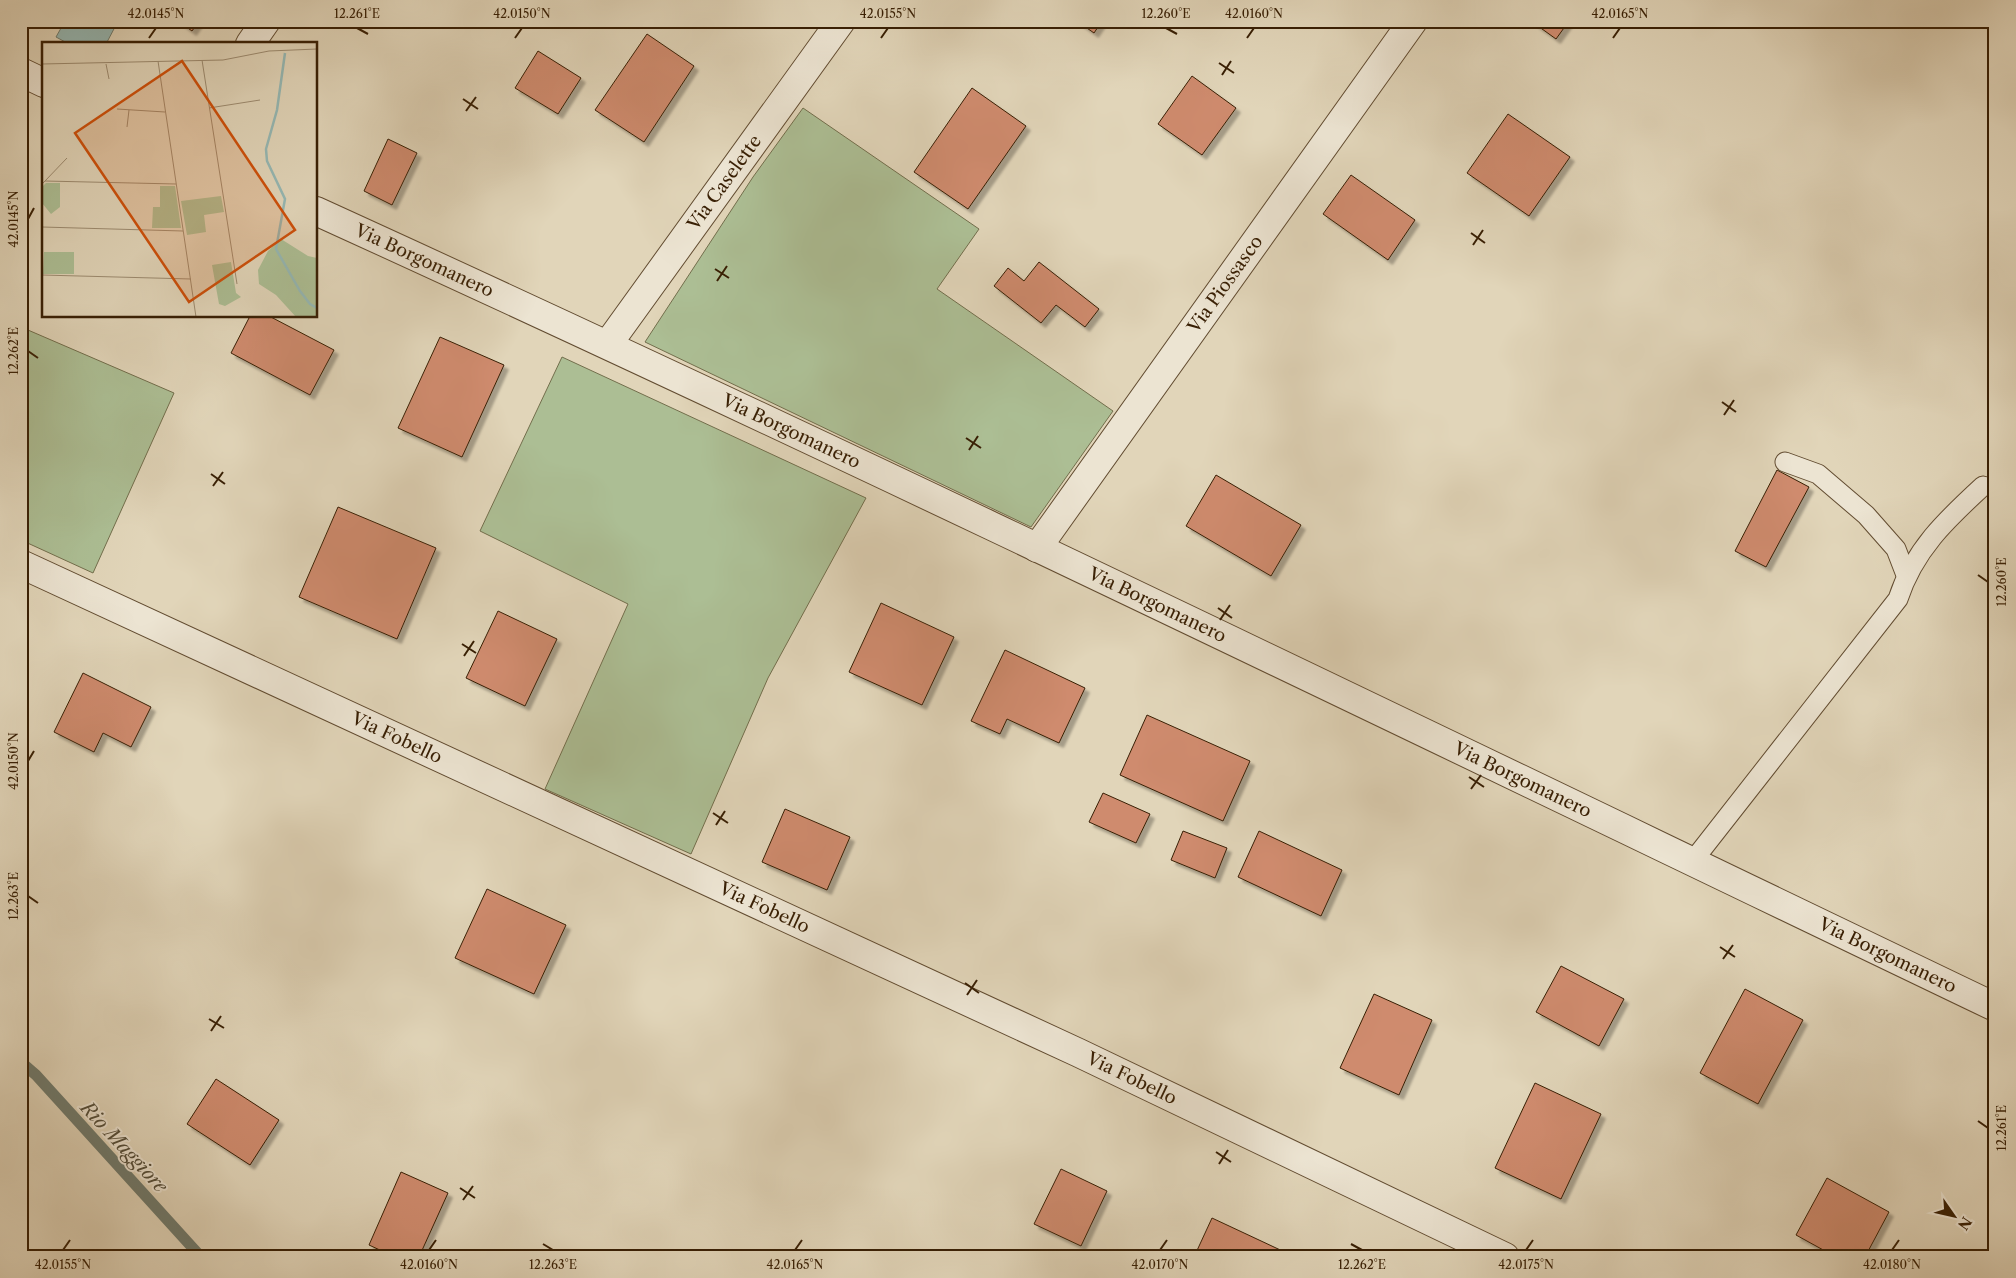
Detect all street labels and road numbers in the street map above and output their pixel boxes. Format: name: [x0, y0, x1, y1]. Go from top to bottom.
street label: Via Caselette: [682, 131, 766, 235]
street label: Via Borgomanero: [350, 219, 497, 302]
street label: Via Piossasco: [1182, 231, 1267, 338]
street label: Via Borgomanero: [718, 389, 864, 473]
street label: Via Borgomanero: [1084, 562, 1230, 647]
street label: Via Fobello: [347, 707, 446, 768]
street label: Via Borgomanero: [1449, 737, 1595, 822]
street label: Via Fobello: [715, 877, 813, 938]
street label: Via Borgomanero: [1814, 913, 1960, 998]
street label: Via Fobello: [1082, 1047, 1180, 1109]

